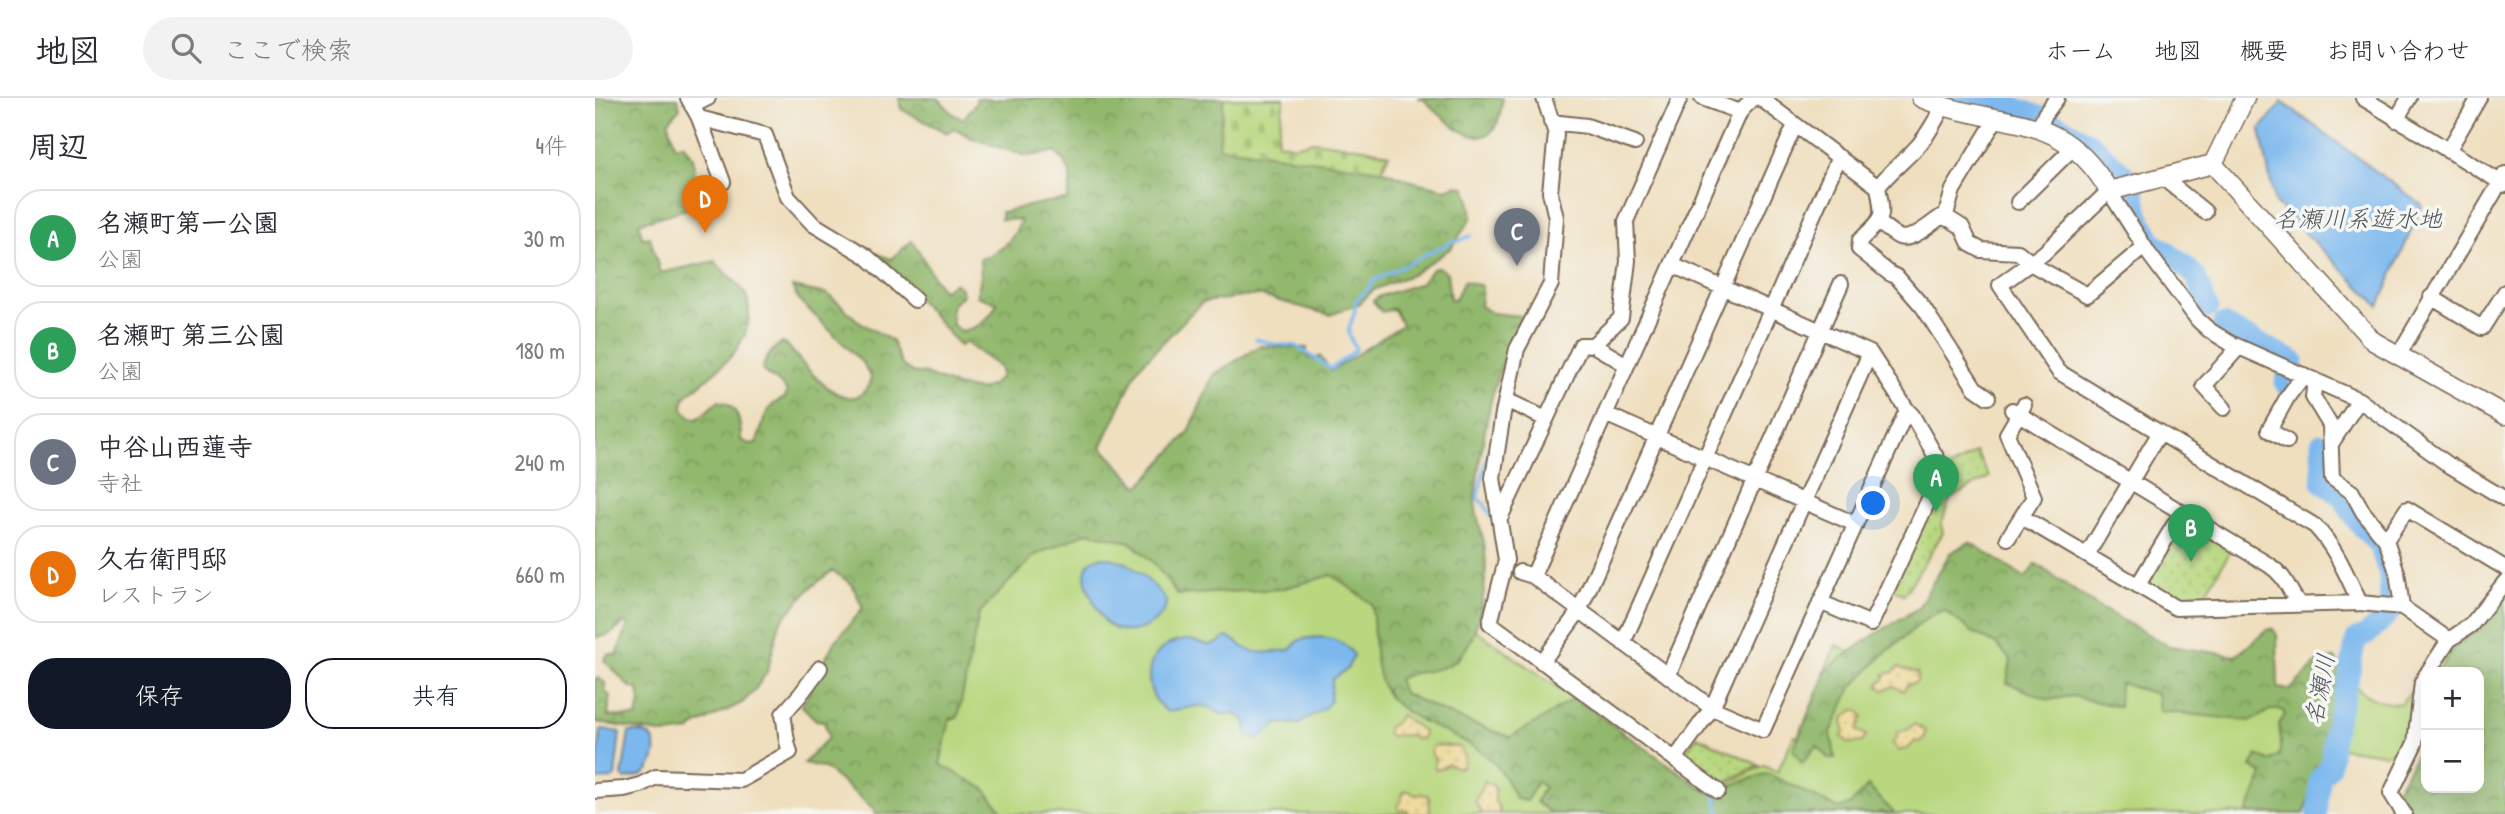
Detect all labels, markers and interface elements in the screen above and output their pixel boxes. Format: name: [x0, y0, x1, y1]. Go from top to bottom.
search box: [143, 17, 633, 80]
text: 地図: [35, 28, 101, 72]
icon: search: [167, 29, 205, 67]
text: ここで検索: [223, 32, 353, 67]
text: ホーム: [2045, 34, 2116, 66]
text: 地図: [2154, 34, 2202, 66]
text: 概要: [2240, 34, 2288, 66]
text: お問い合わせ: [2326, 34, 2470, 66]
text: 周辺: [28, 126, 88, 166]
text: 4件: [535, 130, 567, 161]
pin: D: [682, 175, 728, 233]
water label: 名瀬川系遊水地: [2274, 202, 2443, 234]
text: 名瀬町第一公園: [97, 205, 279, 240]
pin: C: [1494, 208, 1540, 266]
text: A: [47, 223, 59, 254]
text: 30 m: [523, 223, 565, 254]
text: 公園: [97, 243, 143, 274]
text: 名瀬町 第三公園: [97, 317, 285, 352]
text: B: [47, 335, 59, 366]
text: 180 m: [515, 335, 565, 366]
text: 公園: [97, 355, 143, 386]
text: 中谷山西蓮寺: [97, 429, 253, 464]
text: C: [47, 447, 59, 478]
text: 240 m: [514, 447, 565, 478]
pin: A: [1913, 454, 1959, 512]
text: 寺社: [97, 467, 143, 498]
your location: [1856, 486, 1890, 520]
pin: B: [2168, 504, 2214, 562]
text: 久右衛門邸: [97, 541, 227, 576]
text: D: [48, 559, 58, 590]
text: 660 m: [515, 559, 565, 590]
text: レストラン: [97, 579, 214, 610]
water label: 名瀬川: [2296, 651, 2342, 727]
button: 保存: [28, 658, 291, 729]
button: 共有: [305, 658, 567, 729]
map controls: [2421, 667, 2484, 793]
button: +: [2421, 667, 2484, 730]
button: −: [2421, 730, 2484, 793]

